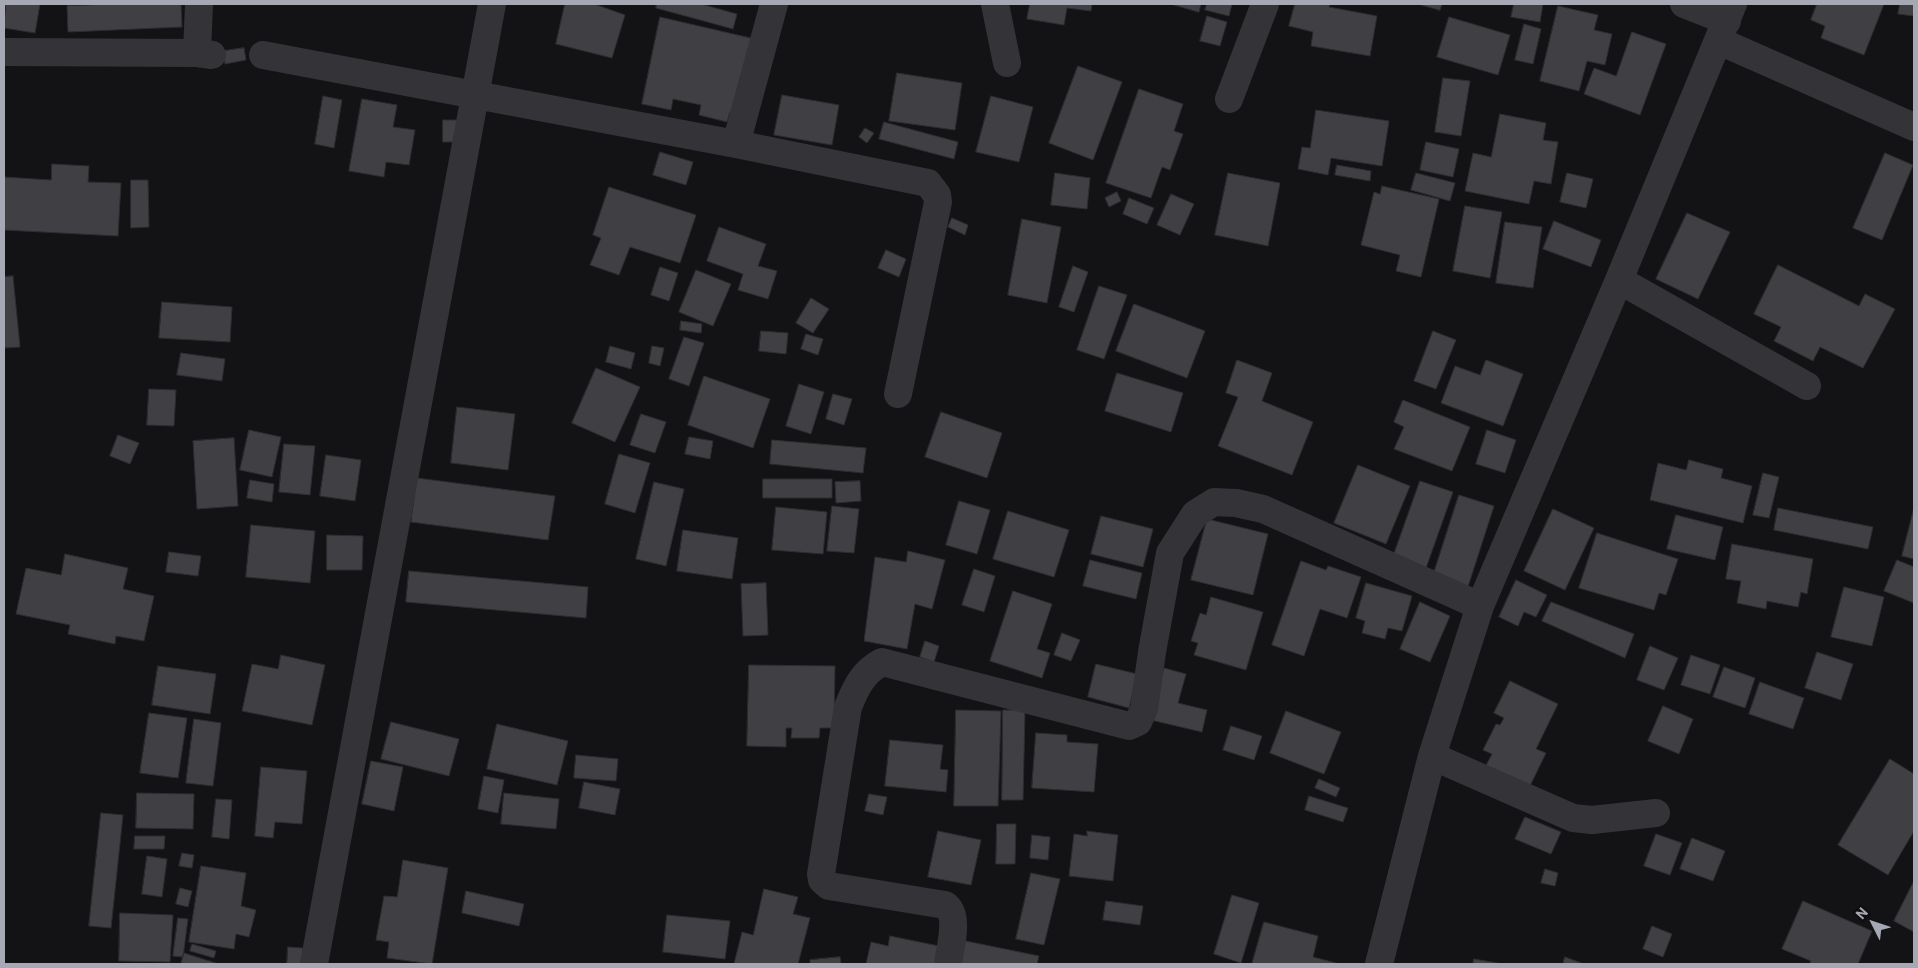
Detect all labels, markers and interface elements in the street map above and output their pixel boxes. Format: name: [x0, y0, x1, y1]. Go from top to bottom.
north arrow: [1848, 898, 1898, 948]
text: N: [1852, 904, 1871, 922]

